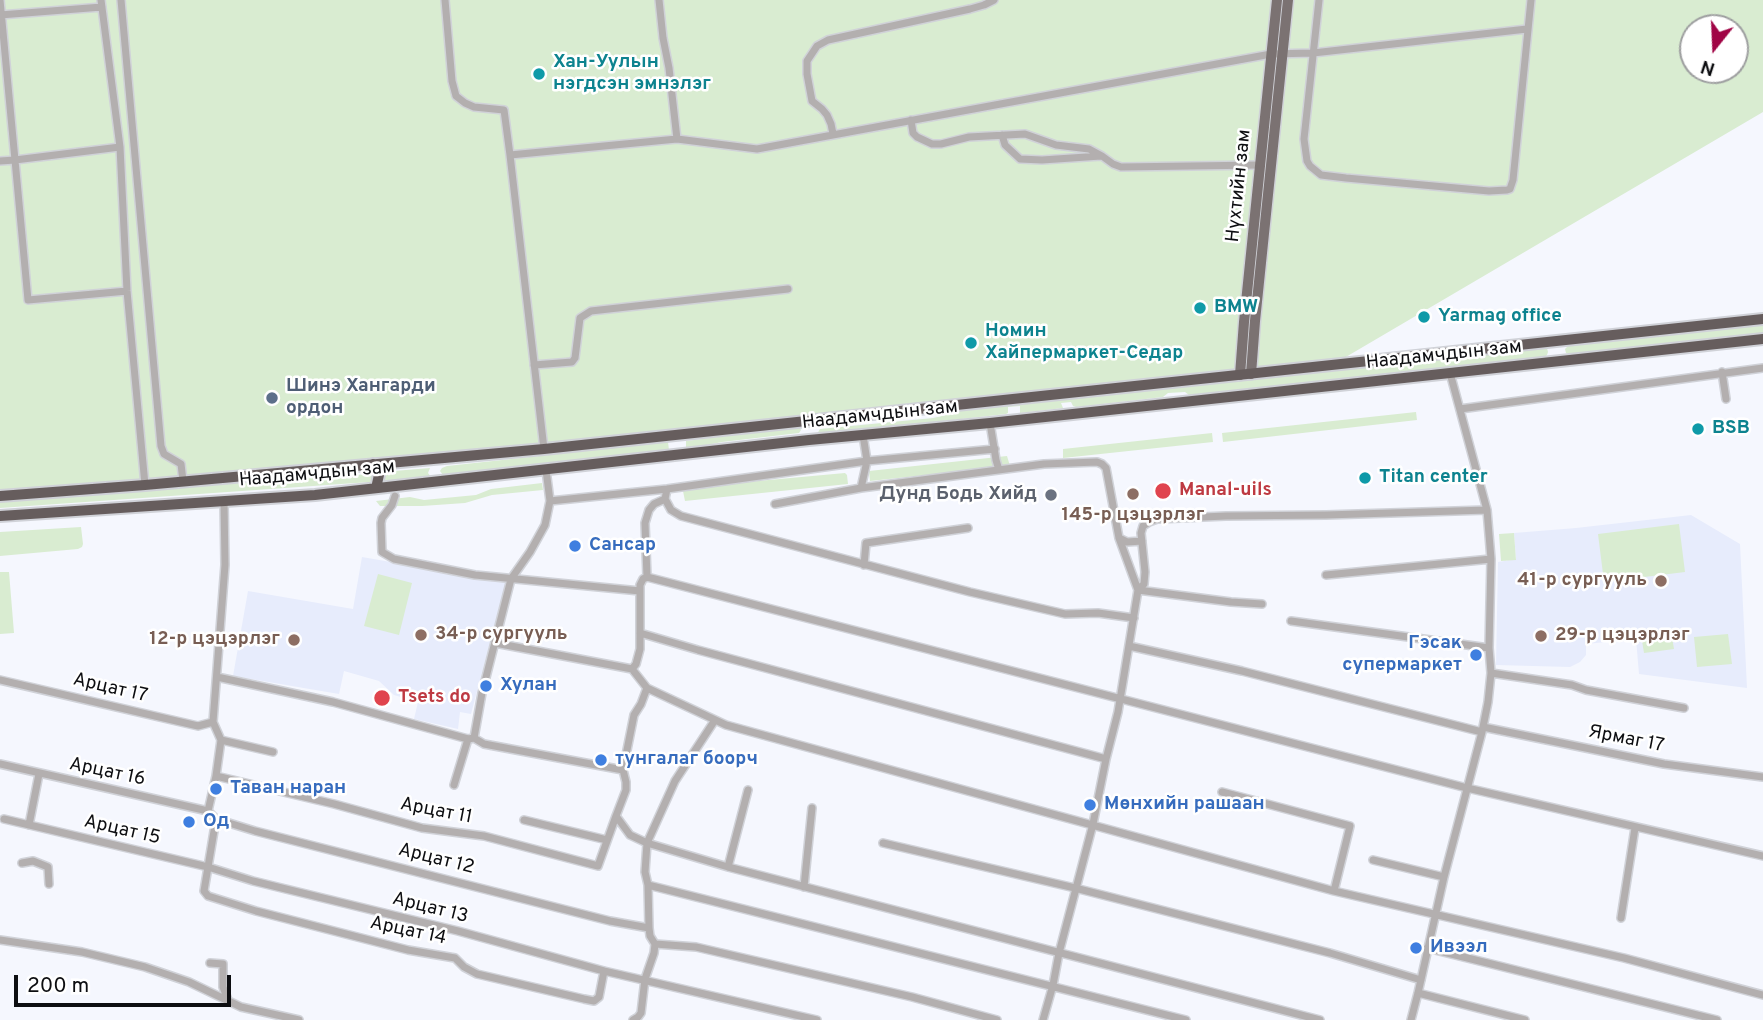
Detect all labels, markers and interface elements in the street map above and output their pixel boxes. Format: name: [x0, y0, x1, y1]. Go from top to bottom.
north arrow: [1679, 14, 1749, 84]
place label: Хан-Уулын нэгдсэн эмнэлэг: [553, 52, 711, 96]
text: N: [1698, 54, 1718, 81]
marker: Хан-Уулын нэгдсэн эмнэлэг: [531, 66, 547, 82]
street label: Нүхтийн зам: [1223, 128, 1257, 244]
place label: BMW: [1214, 297, 1258, 319]
marker: BMW: [1192, 300, 1208, 316]
place label: Yarmag office: [1438, 306, 1562, 328]
marker: Yarmag office: [1416, 309, 1432, 325]
place label: Номин Хайпермаркет-Седар: [985, 321, 1183, 365]
marker: Номин Хайпермаркет-Седар: [963, 335, 979, 351]
street label: Наадамчдын зам: [1365, 336, 1523, 376]
place label: Шинэ Хангарди ордон: [286, 376, 436, 420]
marker: Шинэ Хангарди ордон: [264, 390, 280, 406]
street label: Наадамчдын зам: [801, 396, 959, 436]
place label: BSB: [1712, 418, 1750, 440]
marker: BSB: [1690, 421, 1706, 437]
street label: Наадамчдын зам: [238, 457, 396, 493]
place label: Titan center: [1379, 467, 1488, 489]
marker: Titan center: [1357, 470, 1373, 486]
place label: Manal-uils: [1179, 480, 1272, 502]
marker: Manal-uils: [1153, 481, 1173, 501]
place label: Дунд Бодь Хийд: [879, 484, 1037, 506]
marker: 145-р цэцэрлэг: [1125, 486, 1141, 502]
marker: Дунд Бодь Хийд: [1043, 487, 1059, 503]
place label: 145-р цэцэрлэг: [1062, 505, 1204, 527]
place label: Сансар: [589, 535, 656, 557]
marker: Сансар: [567, 538, 583, 554]
place label: 41-р сургууль: [1517, 570, 1647, 592]
marker: 41-р сургууль: [1653, 573, 1669, 589]
place label: 34-р сургууль: [435, 624, 568, 646]
place label: 29-р цэцэрлэг: [1555, 625, 1690, 647]
marker: 34-р сургууль: [413, 627, 429, 643]
marker: 29-р цэцэрлэг: [1533, 628, 1549, 644]
place label: 12-р цэцэрлэг: [149, 629, 280, 651]
marker: 12-р цэцэрлэг: [286, 632, 302, 648]
place label: Гэсак супермаркет: [1342, 633, 1462, 677]
marker: Гэсак супермаркет: [1468, 647, 1484, 663]
street label: Арцат 17: [70, 669, 150, 709]
place label: Хулан: [500, 675, 557, 697]
marker: Хулан: [478, 678, 494, 694]
place label: Tsets do: [398, 687, 471, 709]
marker: Tsets do: [372, 688, 392, 708]
street label: Ярмаг 17: [1586, 721, 1666, 759]
place label: тунгалаг боорч: [615, 749, 758, 771]
marker: тунгалаг боорч: [593, 752, 609, 768]
street label: Арцат 16: [67, 754, 147, 792]
place label: Таван наран: [230, 778, 346, 800]
marker: Таван наран: [208, 781, 224, 797]
street label: Арцат 11: [398, 794, 474, 830]
place label: Мөнхийн рашаан: [1104, 794, 1265, 816]
marker: Мөнхийн рашаан: [1082, 797, 1098, 813]
street label: Арцат 15: [82, 811, 162, 851]
place label: Од: [203, 811, 229, 833]
marker: Од: [181, 814, 197, 830]
street label: Арцат 12: [396, 840, 476, 880]
street label: Арцат 13: [390, 889, 470, 929]
street label: Арцат 14: [368, 913, 448, 951]
place label: Ивээл: [1430, 937, 1488, 959]
marker: Ивээл: [1408, 940, 1424, 956]
scale bar: [18, 960, 234, 1004]
text: 200 m: [27, 973, 89, 1000]

